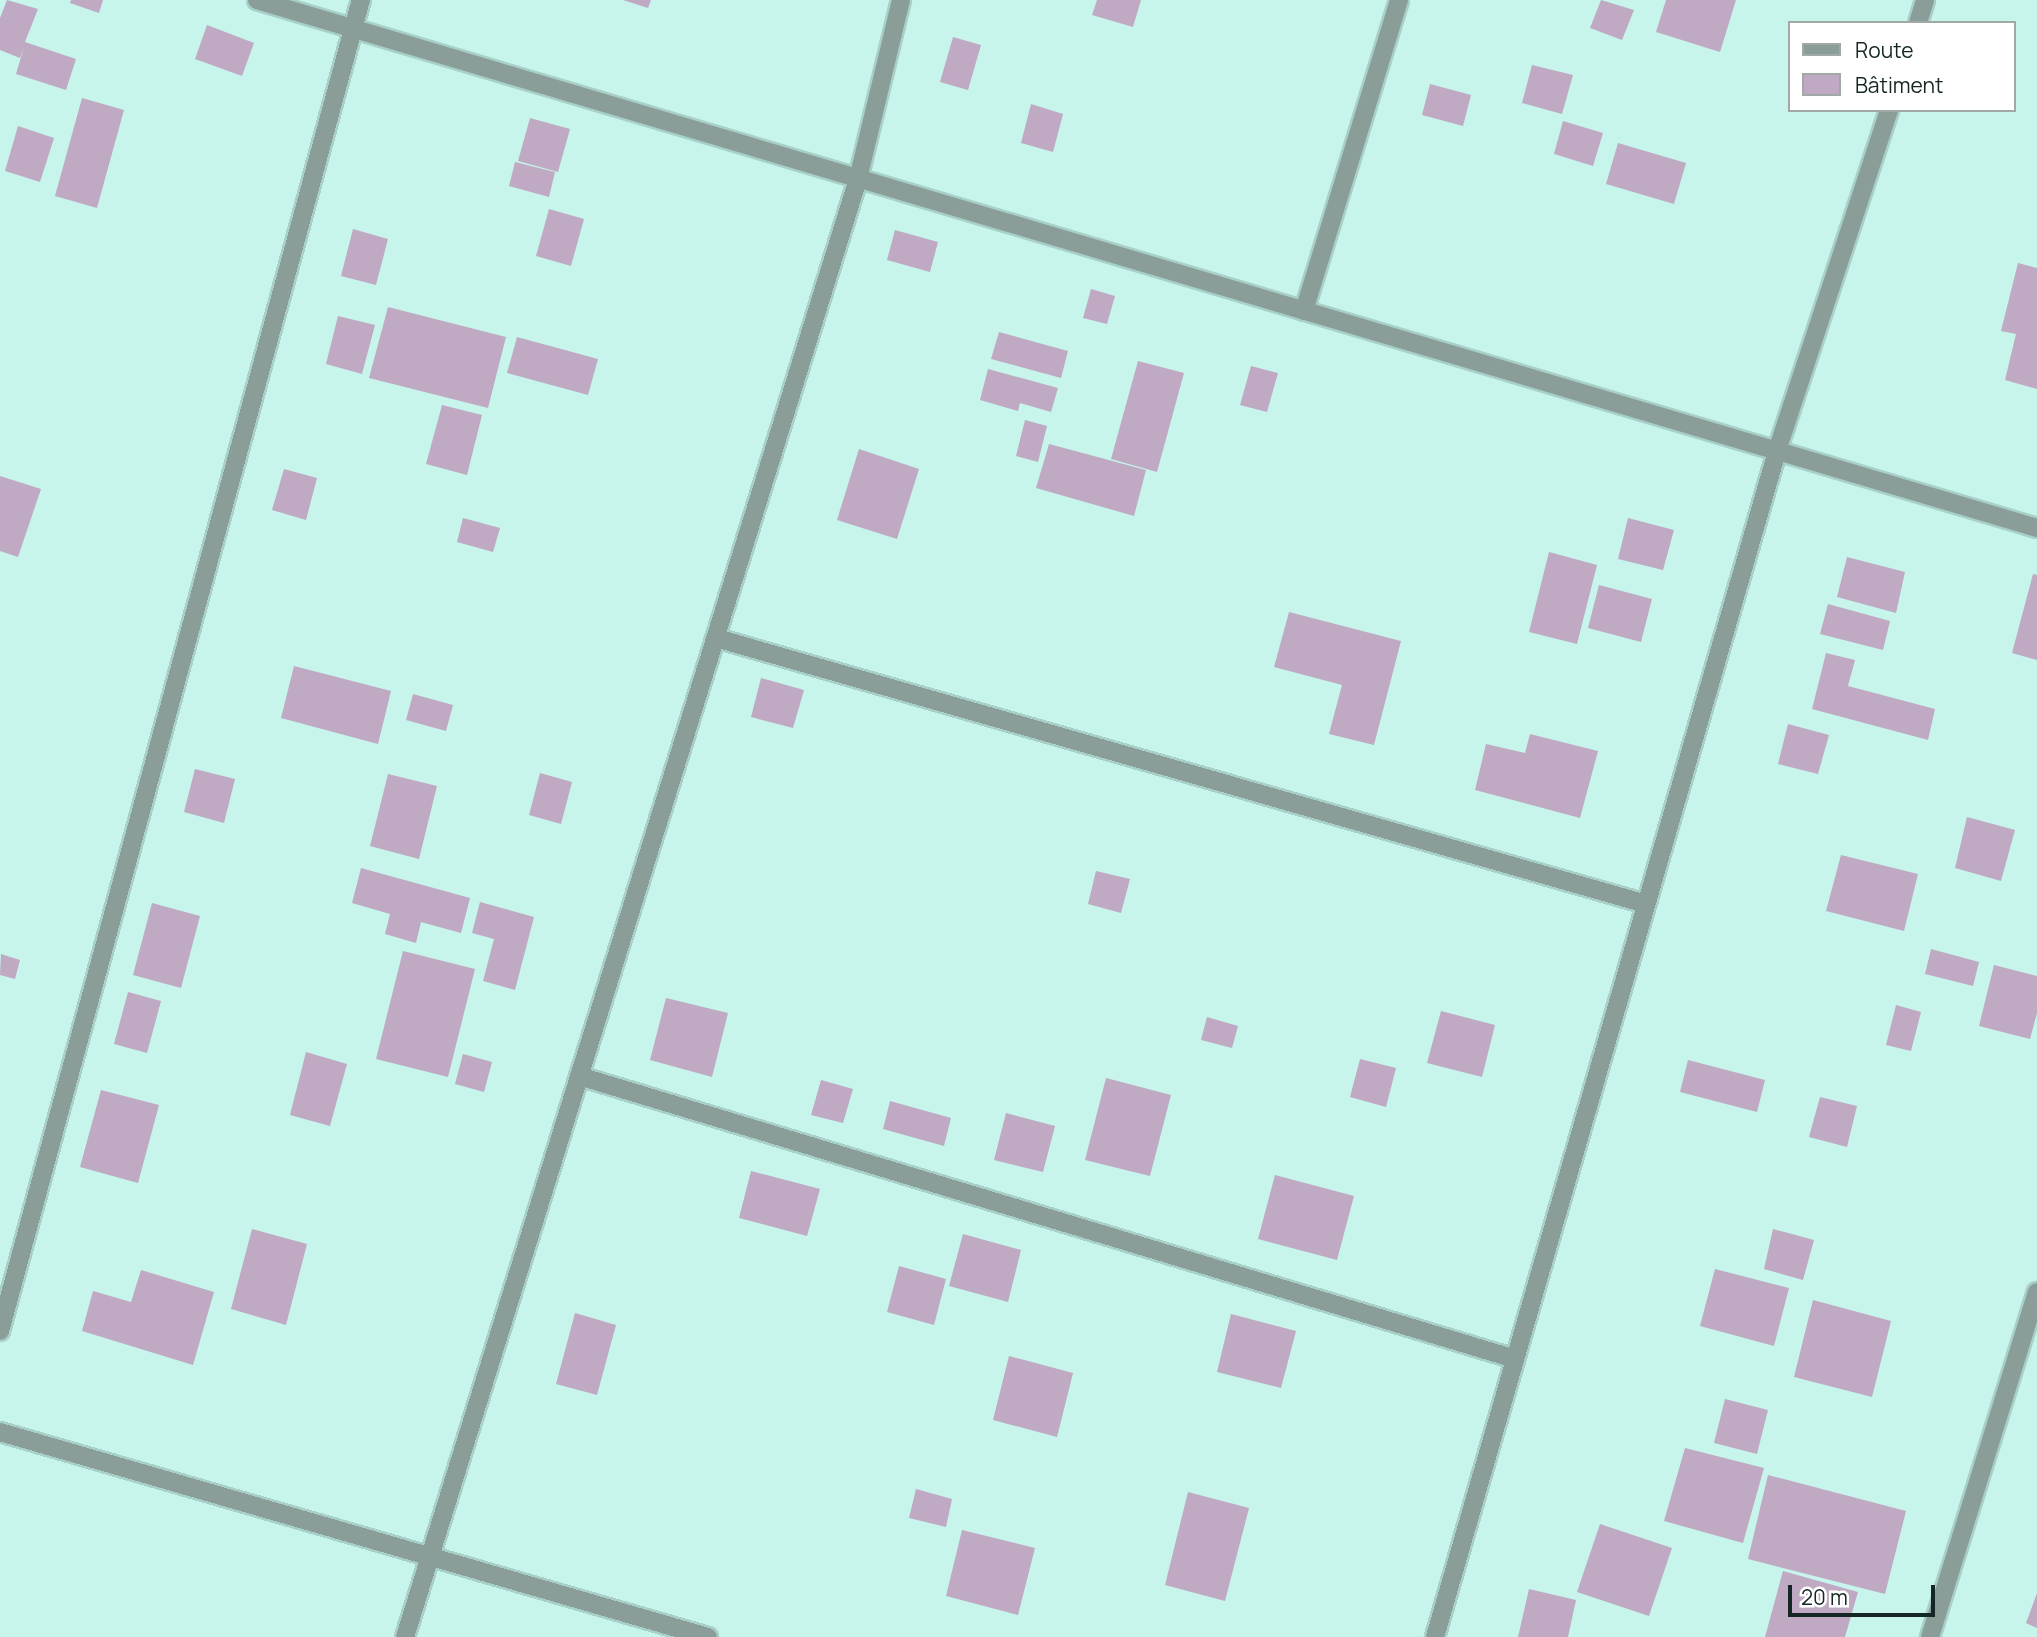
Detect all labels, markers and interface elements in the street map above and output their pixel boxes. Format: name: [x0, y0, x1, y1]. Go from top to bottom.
legend: [1788, 21, 2016, 112]
text: Route: [1855, 36, 1913, 64]
text: Bâtiment: [1855, 71, 1943, 99]
scale bar: [1792, 1570, 1939, 1614]
text: 20 m: [1801, 1583, 1848, 1611]

